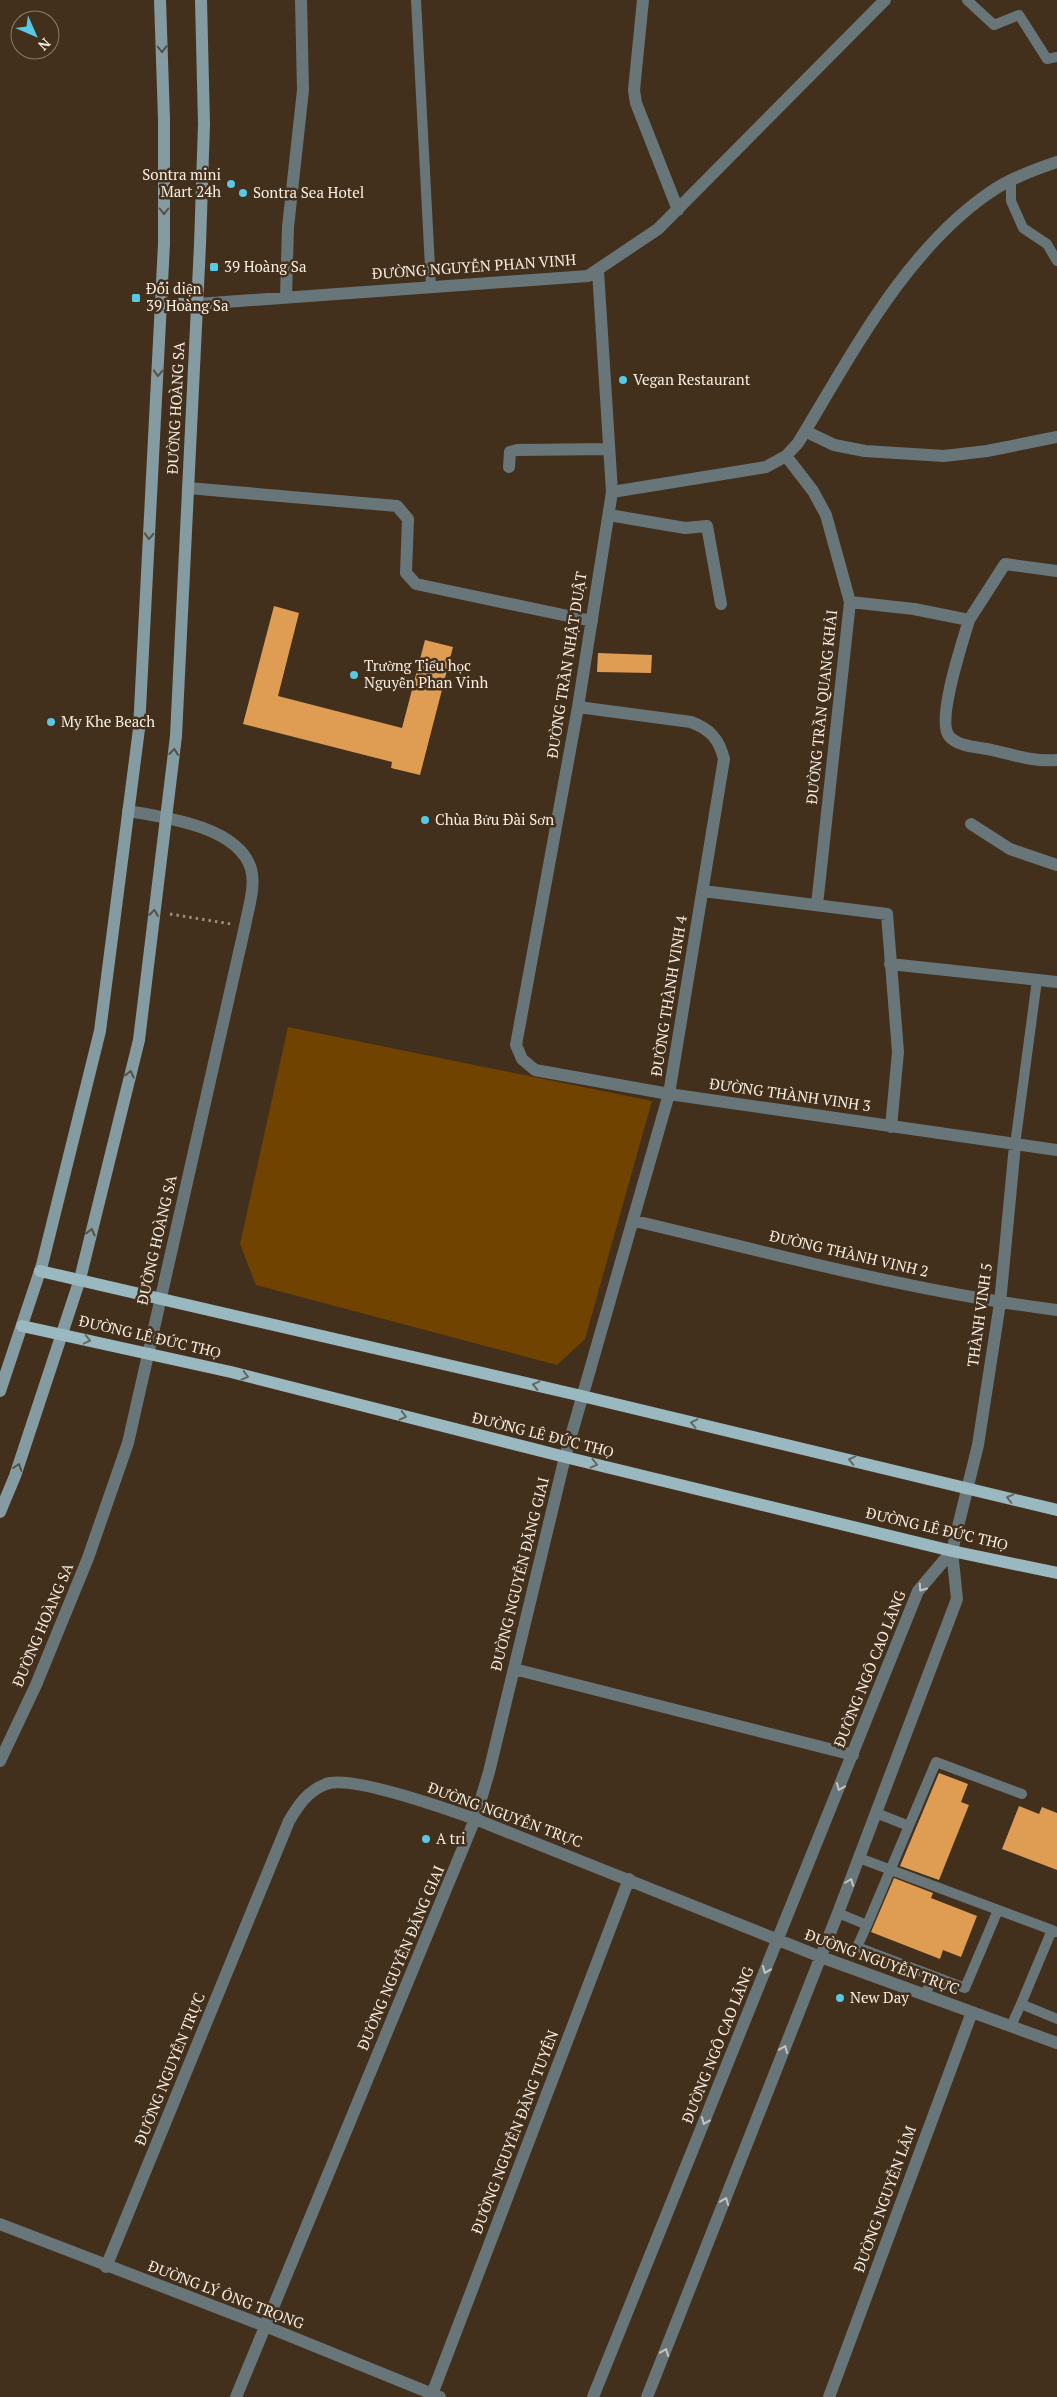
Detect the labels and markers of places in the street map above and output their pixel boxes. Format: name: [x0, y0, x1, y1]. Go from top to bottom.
place label: Sontra mini Mart 24h: [142, 164, 221, 201]
marker: Sontra mini Mart 24h: [225, 178, 237, 190]
place label: Sontra Sea Hotel: [253, 182, 364, 202]
marker: Sontra Sea Hotel: [237, 187, 249, 199]
place label: 39 Hoàng Sa: [224, 256, 307, 276]
marker: 39 Hoàng Sa: [208, 261, 220, 273]
place label: Đối diện 39 Hoàng Sa: [146, 278, 229, 315]
marker: Đối diện 39 Hoàng Sa: [130, 292, 142, 304]
place label: Vegan Restaurant: [633, 369, 751, 389]
marker: Vegan Restaurant: [617, 374, 629, 386]
place label: Trường Tiểu học Nguyễn Phan Vinh: [364, 655, 488, 692]
marker: Trường Tiểu học Nguyễn Phan Vinh: [348, 669, 360, 681]
place label: My Khe Beach: [61, 711, 155, 731]
marker: My Khe Beach: [45, 716, 57, 728]
place label: Chùa Bửu Đài Sơn: [435, 809, 554, 829]
marker: Chùa Bửu Đài Sơn: [419, 814, 431, 826]
place label: A tri: [436, 1828, 465, 1848]
marker: A tri: [420, 1833, 432, 1845]
place label: New Day: [850, 1987, 909, 2007]
marker: New Day: [834, 1992, 846, 2004]

